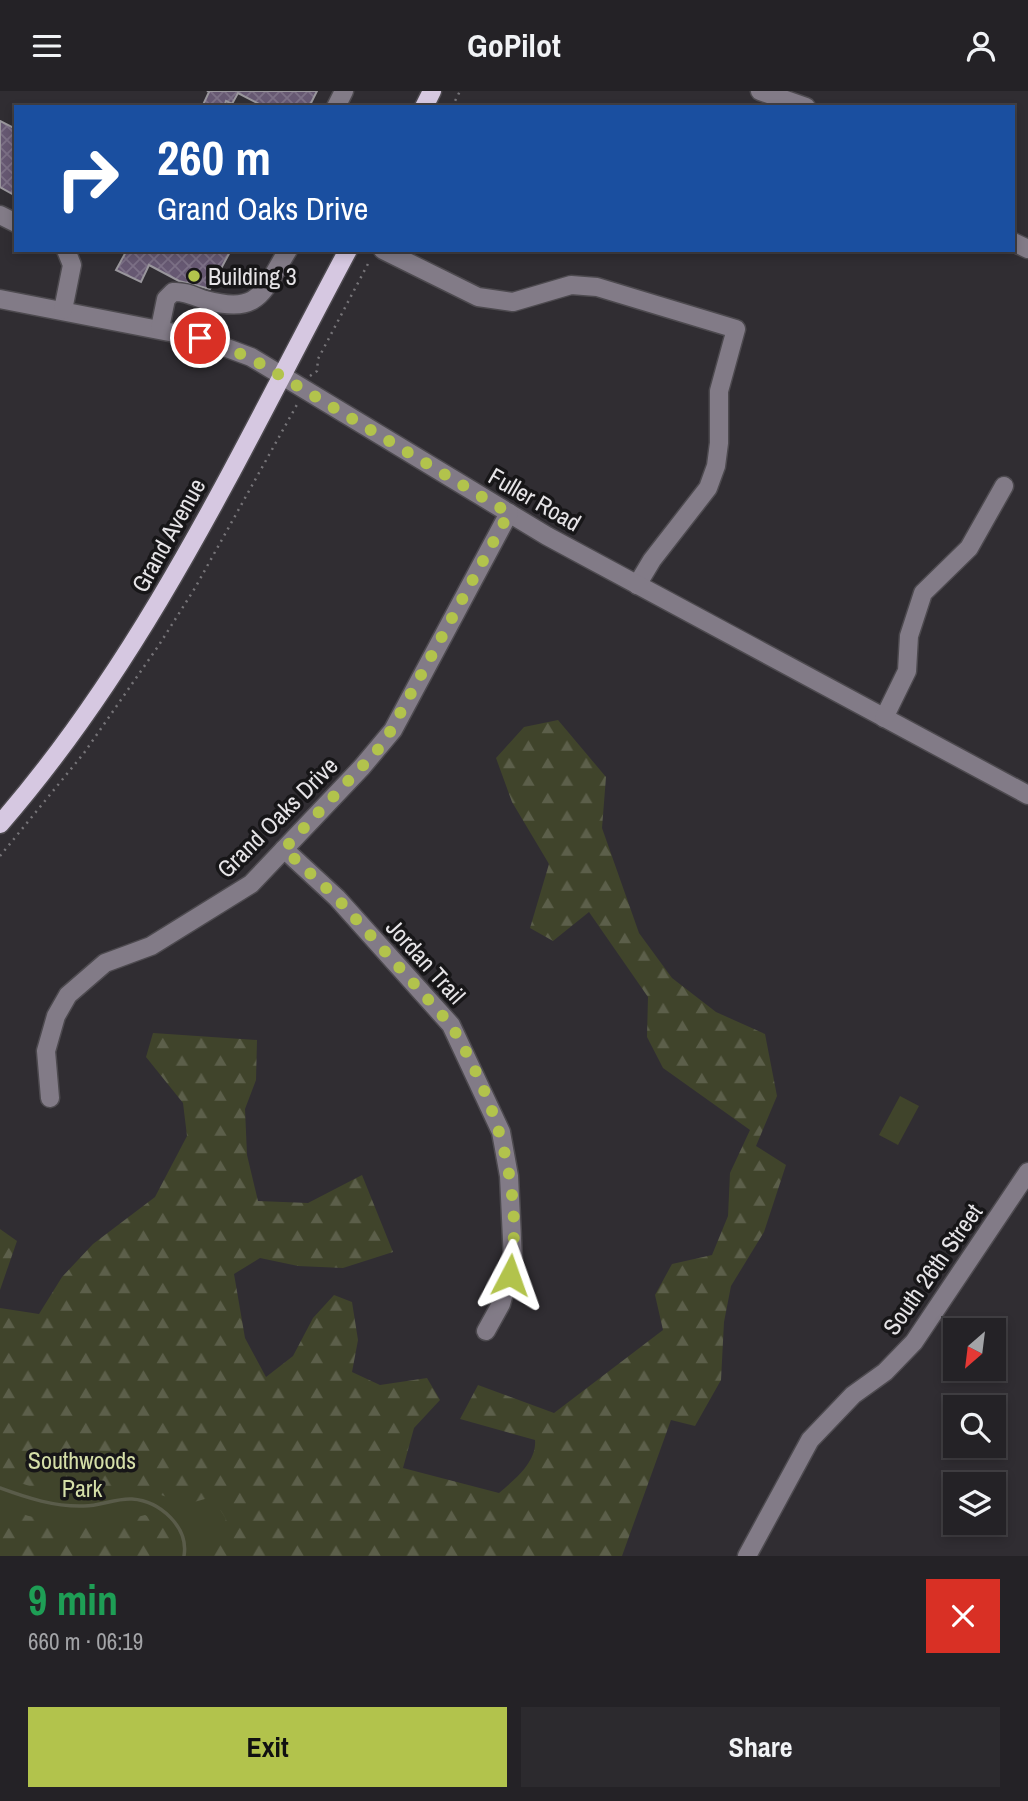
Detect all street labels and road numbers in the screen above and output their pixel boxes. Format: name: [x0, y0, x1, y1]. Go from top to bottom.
street label: Fuller Road: [483, 460, 587, 538]
street label: Grand Avenue: [124, 472, 212, 598]
street label: Grand Oaks Drive: [210, 750, 344, 884]
street label: Jordan Trail: [379, 912, 473, 1010]
street label: South 26th Street: [875, 1197, 989, 1341]

